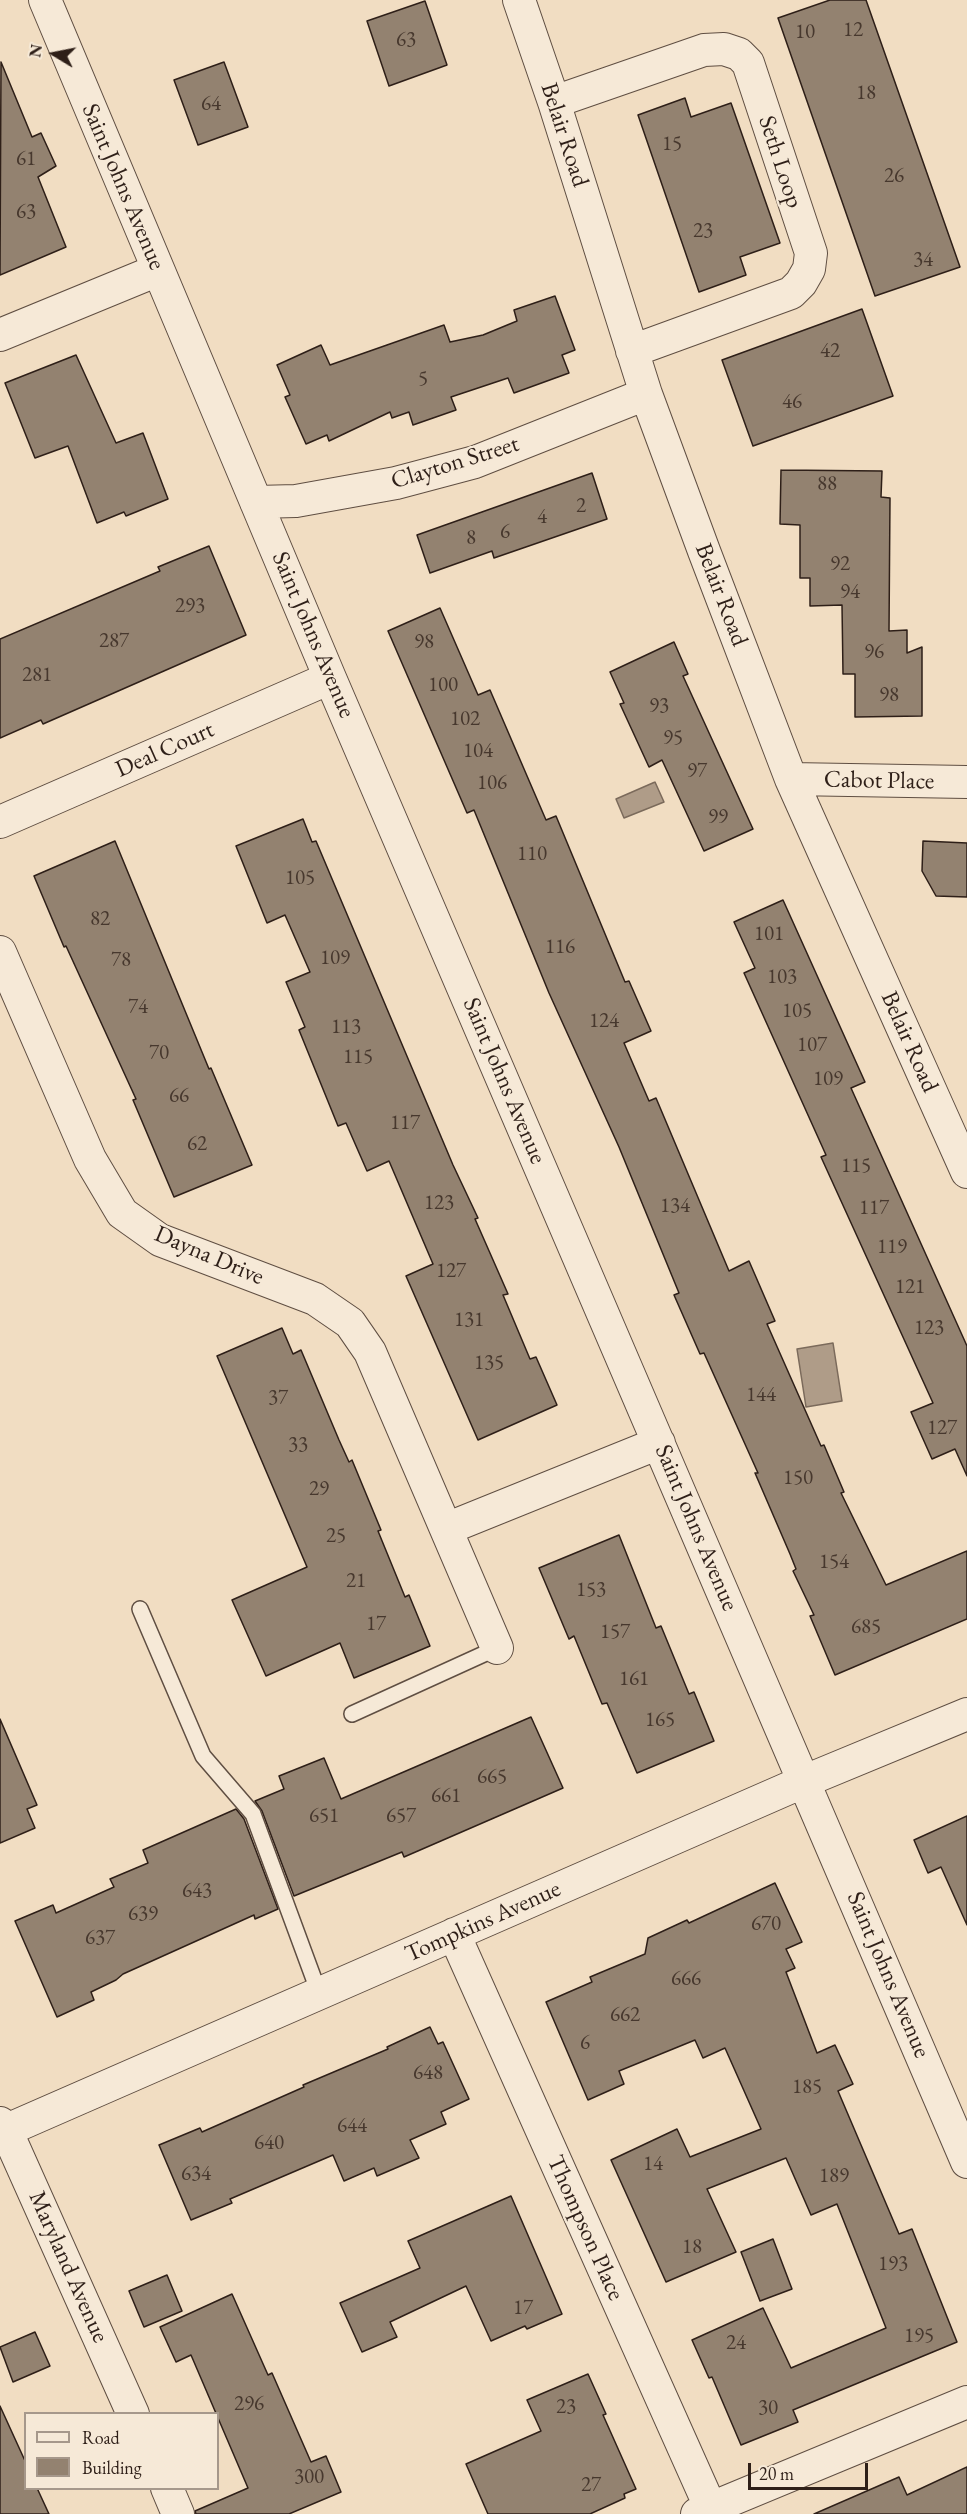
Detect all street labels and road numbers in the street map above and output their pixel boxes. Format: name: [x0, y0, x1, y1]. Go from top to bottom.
street label: Belair Road: [534, 79, 594, 191]
street label: Saint Johns Avenue: [75, 100, 171, 274]
street label: Seth Loop: [752, 112, 808, 212]
street label: Clayton Street: [388, 430, 522, 496]
street label: Belair Road: [688, 540, 754, 650]
street label: Saint Johns Avenue: [265, 548, 361, 722]
street label: Deal Court: [111, 716, 219, 784]
street label: Cabot Place: [824, 766, 934, 796]
street label: Belair Road: [874, 987, 944, 1097]
street label: Saint Johns Avenue: [456, 994, 552, 1168]
street label: Dayna Drive: [150, 1220, 268, 1292]
street label: Saint Johns Avenue: [648, 1441, 744, 1615]
street label: Tompkins Avenue: [401, 1875, 565, 1969]
street label: Saint Johns Avenue: [840, 1888, 936, 2062]
street label: Thompson Place: [540, 2151, 630, 2305]
street label: Maryland Avenue: [22, 2187, 114, 2347]

